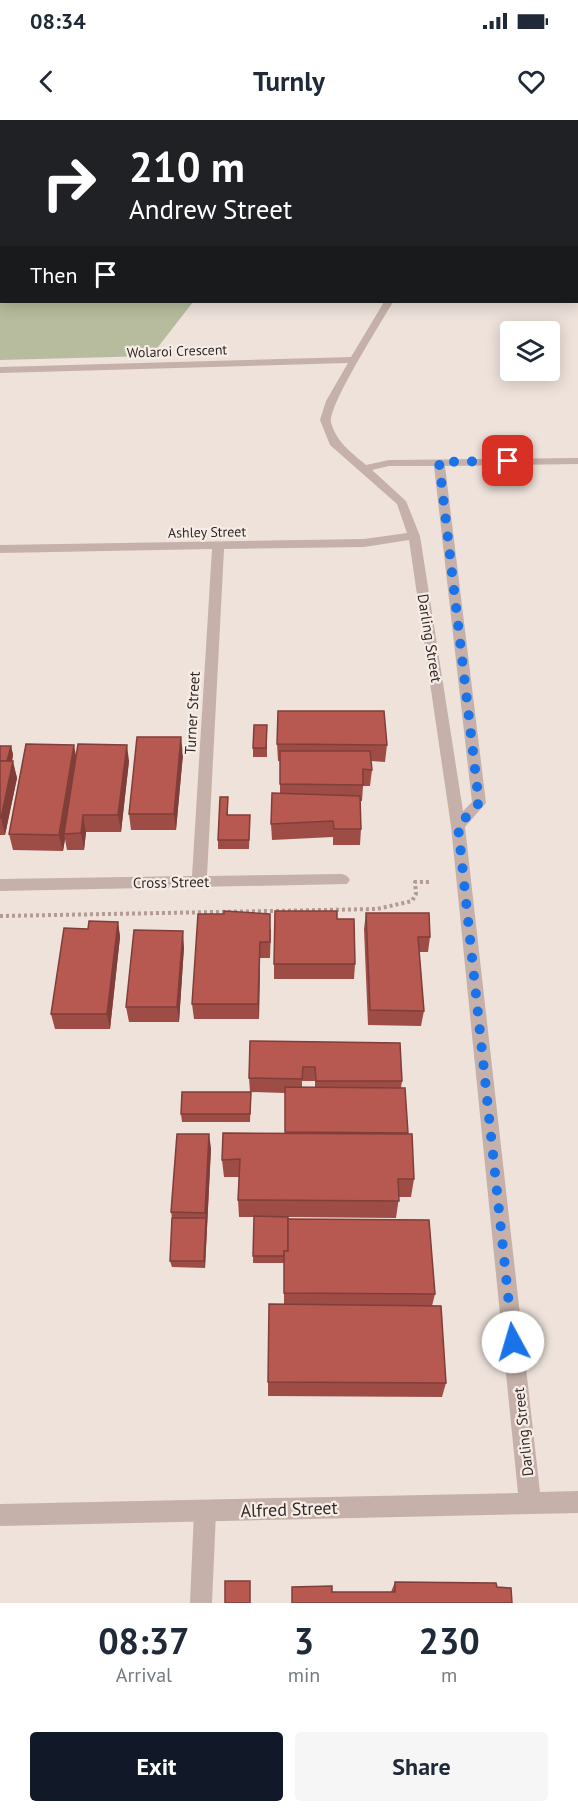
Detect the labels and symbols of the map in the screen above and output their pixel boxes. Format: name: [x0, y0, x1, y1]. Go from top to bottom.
street label: Wolaroi Crescent: [127, 340, 228, 362]
pin: [482, 435, 533, 486]
street label: Ashley Street: [168, 522, 246, 542]
street label: Darling Street: [414, 592, 446, 684]
street label: Turner Street: [180, 671, 204, 755]
street label: Cross Street: [133, 872, 209, 892]
position arrow: [481, 1310, 545, 1374]
street label: Darling Street: [509, 1387, 537, 1477]
street label: Alfred Street: [240, 1496, 338, 1522]

